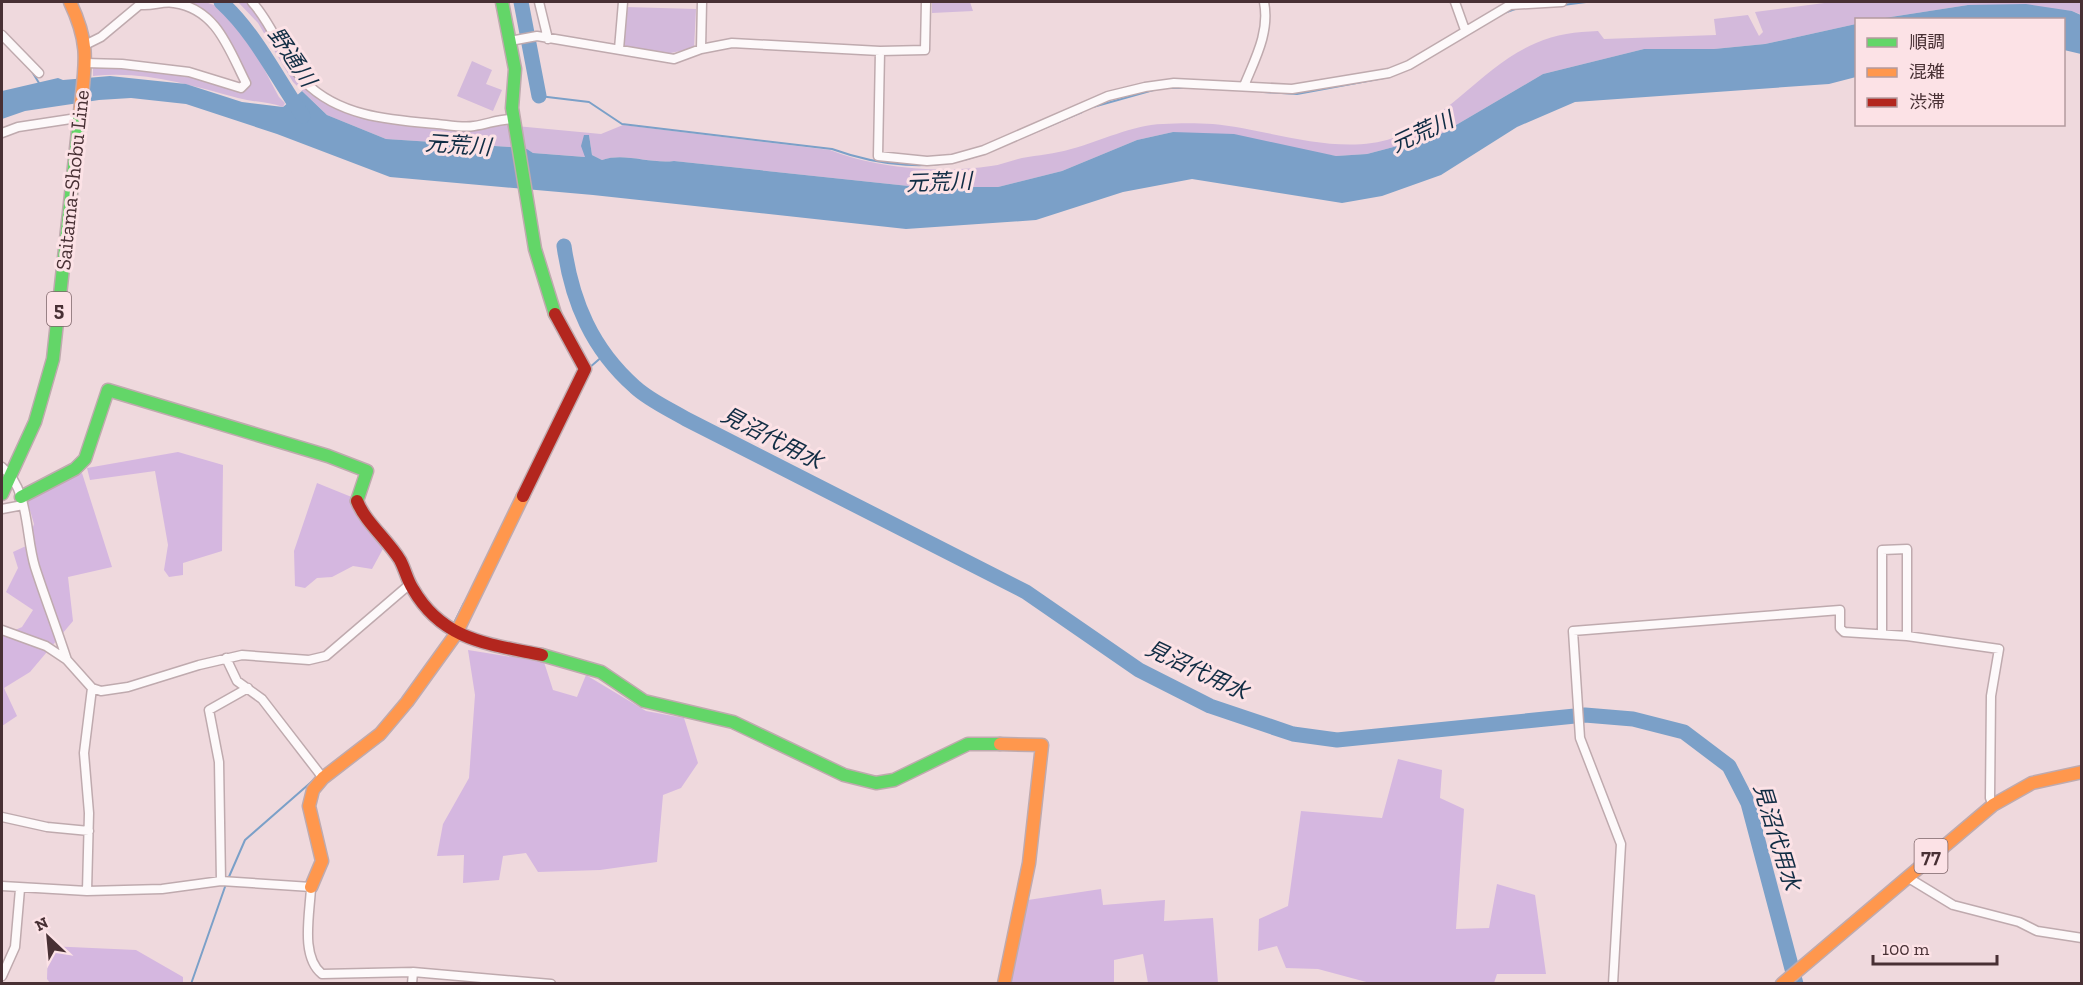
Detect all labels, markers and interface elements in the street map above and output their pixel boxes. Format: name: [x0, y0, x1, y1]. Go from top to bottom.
legend: [1855, 18, 2065, 126]
water label: 野通川: [262, 22, 323, 94]
text: 順調: [1909, 31, 1945, 53]
text: 混雑: [1909, 61, 1945, 83]
street label: Saitama-Shobu Line: [50, 88, 94, 271]
text: 渋滞: [1909, 91, 1945, 113]
water label: 元荒川: [1386, 105, 1459, 158]
water label: 元荒川: [424, 129, 494, 161]
water label: 元荒川: [906, 167, 974, 197]
road number: 5: [47, 292, 71, 326]
water label: 見沼代用水: [717, 401, 829, 476]
water label: 見沼代用水: [1141, 635, 1254, 706]
water label: 見沼代用水: [1748, 780, 1807, 895]
road number: 77: [1914, 839, 1948, 873]
north arrow: [18, 907, 78, 967]
text: N: [32, 913, 51, 935]
scale bar: [1873, 928, 1998, 966]
text: 100 m: [1882, 938, 1930, 960]

